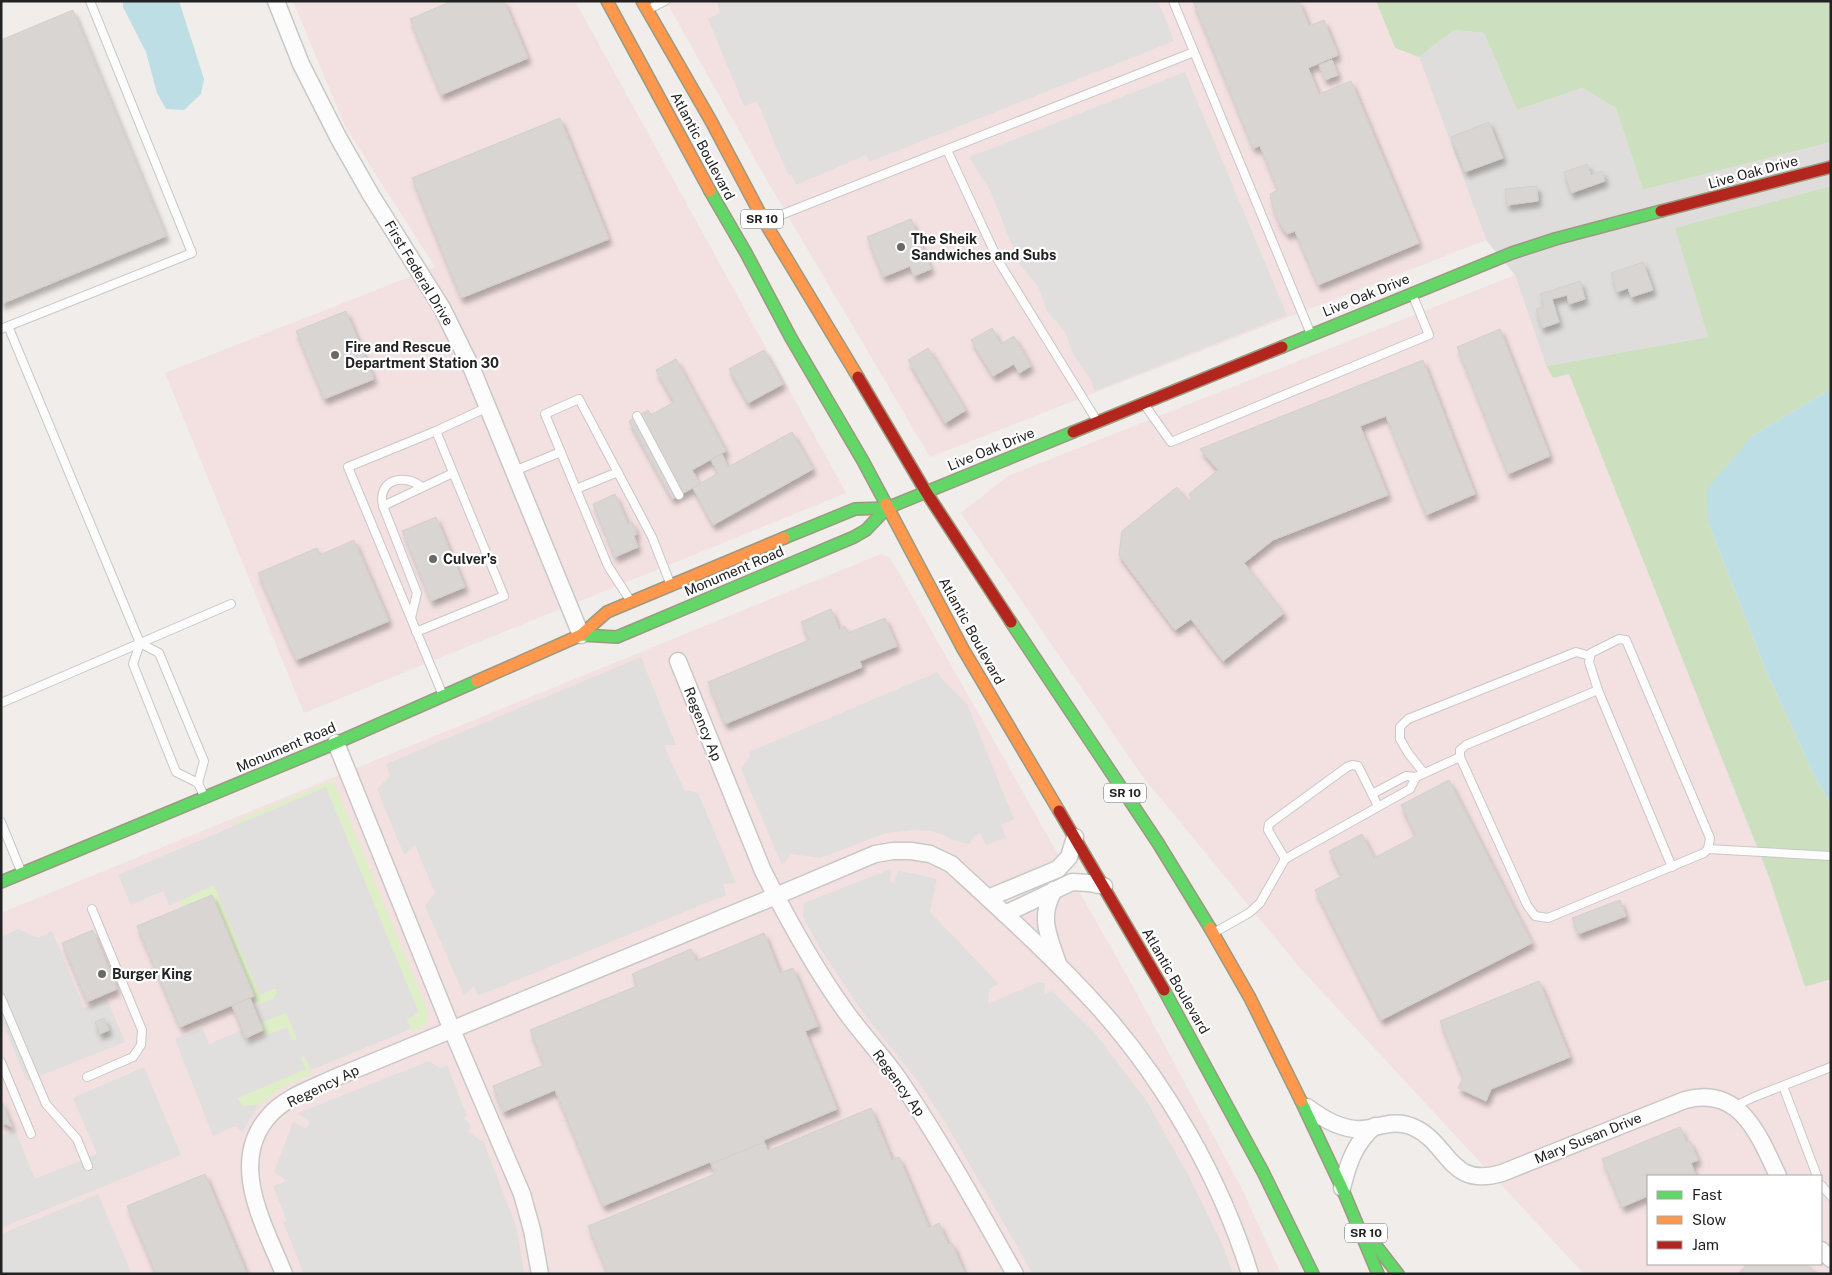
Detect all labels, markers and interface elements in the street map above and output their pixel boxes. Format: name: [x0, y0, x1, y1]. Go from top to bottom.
street label: Atlantic Boulevard: [668, 89, 738, 203]
street label: Live Oak Drive: [1706, 152, 1800, 192]
road number: SR 10: [741, 210, 783, 228]
street label: First Federal Drive: [381, 218, 457, 328]
place label: The Sheik Sandwiches and Subs: [911, 231, 1056, 263]
marker: The Sheik Sandwiches and Subs: [895, 241, 907, 253]
street label: Live Oak Drive: [1320, 270, 1412, 320]
place label: Fire and Rescue Department Station 30: [345, 339, 499, 371]
marker: Fire and Rescue Department Station 30: [329, 349, 341, 361]
street label: Live Oak Drive: [945, 424, 1037, 474]
street label: Monument Road: [682, 543, 786, 599]
place label: Culver's: [443, 551, 497, 567]
marker: Culver's: [427, 553, 439, 565]
street label: Atlantic Boulevard: [936, 575, 1008, 687]
street label: Regency Ap: [681, 685, 725, 763]
street label: Monument Road: [234, 719, 338, 775]
road number: SR 10: [1104, 784, 1146, 802]
street label: Atlantic Boulevard: [1139, 925, 1213, 1037]
place label: Burger King: [112, 966, 192, 982]
marker: Burger King: [96, 968, 108, 980]
street label: Regency Ap: [870, 1047, 928, 1119]
street label: Regency Ap: [284, 1062, 362, 1110]
street label: Mary Susan Drive: [1532, 1109, 1644, 1167]
legend: [1647, 1175, 1822, 1265]
text: Fast: [1692, 1186, 1722, 1203]
text: Slow: [1692, 1211, 1727, 1228]
road number: SR 10: [1345, 1224, 1387, 1242]
text: Jam: [1692, 1236, 1719, 1253]

